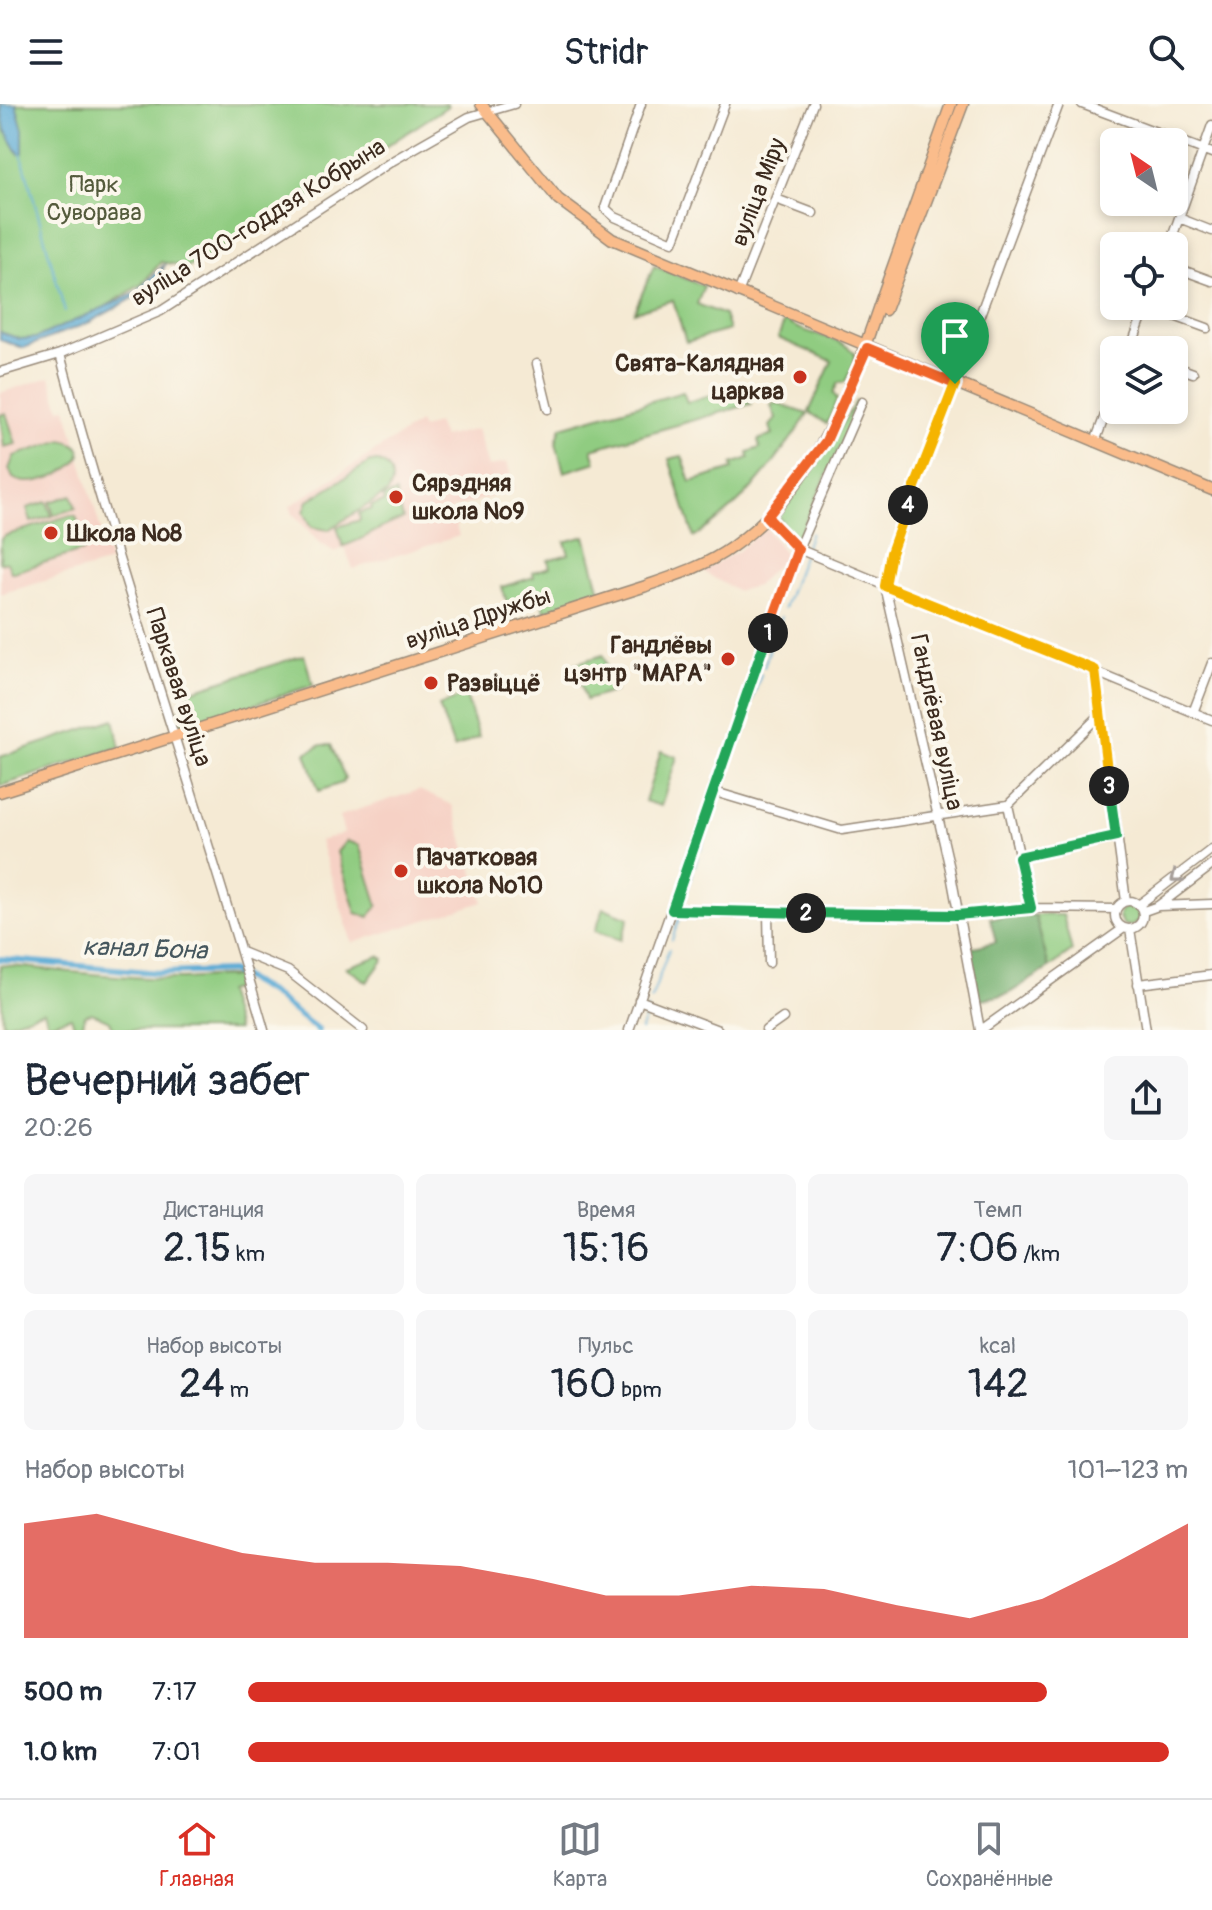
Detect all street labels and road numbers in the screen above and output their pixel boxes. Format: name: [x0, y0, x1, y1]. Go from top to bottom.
street label: вуліца 700-годдзя Кобрына: [126, 132, 391, 313]
street label: вуліца Міру: [725, 134, 792, 250]
street label: вуліца Дружбы: [402, 581, 554, 656]
street label: Паркавая вуліца: [139, 604, 218, 770]
street label: Гандлёвая вуліца: [904, 631, 969, 813]

